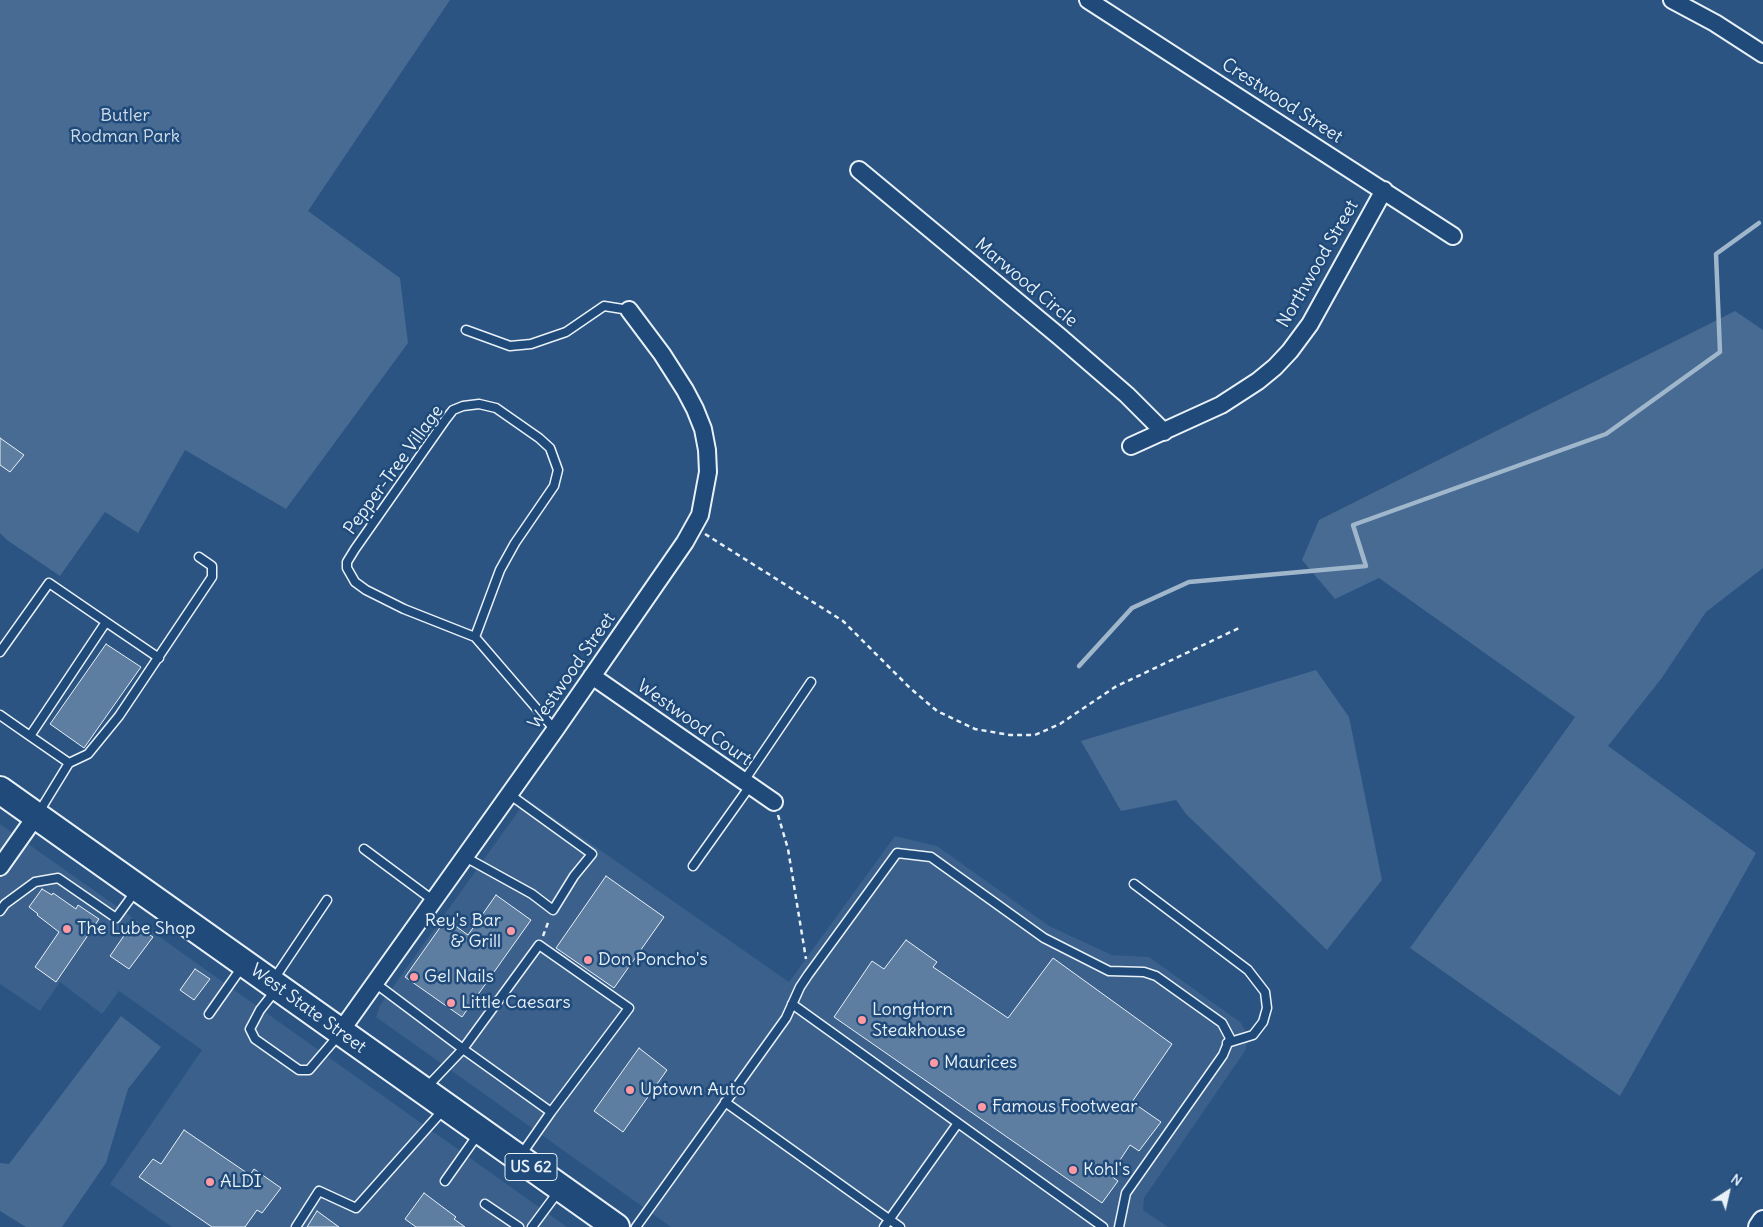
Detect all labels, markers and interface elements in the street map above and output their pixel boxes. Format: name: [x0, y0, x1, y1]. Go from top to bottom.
street label: Crestwood Street: [1217, 54, 1347, 148]
park label: Butler Rodman Park: [70, 105, 180, 148]
street label: Northwood Street: [1273, 197, 1363, 331]
street label: Marwood Circle: [970, 234, 1082, 332]
street label: Pepper-Tree Village: [340, 401, 448, 539]
street label: Westwood Street: [524, 609, 620, 733]
street label: Westwood Court: [633, 676, 755, 770]
place label: Rey's Bar & Grill: [425, 910, 501, 952]
place label: The Lube Shop: [77, 918, 196, 940]
marker: The Lube Shop: [61, 923, 73, 935]
marker: Rey's Bar & Grill: [505, 925, 517, 937]
place label: Don Poncho's: [598, 949, 708, 971]
marker: Don Poncho's: [582, 954, 594, 966]
street label: West State Street: [246, 960, 370, 1058]
place label: Gel Nails: [424, 966, 494, 988]
marker: Gel Nails: [408, 971, 420, 983]
place label: Little Caesars: [461, 992, 571, 1014]
marker: Little Caesars: [445, 997, 457, 1009]
place label: LongHorn Steakhouse: [872, 999, 966, 1042]
marker: LongHorn Steakhouse: [856, 1014, 868, 1026]
place label: Maurices: [944, 1052, 1017, 1074]
marker: Maurices: [928, 1057, 940, 1069]
place label: Uptown Auto: [640, 1079, 746, 1101]
marker: Uptown Auto: [624, 1084, 636, 1096]
place label: Famous Footwear: [992, 1096, 1138, 1118]
marker: Famous Footwear: [976, 1101, 988, 1113]
road number: US 62: [505, 1154, 557, 1180]
place label: Kohl's: [1083, 1159, 1130, 1181]
marker: Kohl's: [1067, 1164, 1079, 1176]
north arrow: [1703, 1167, 1753, 1217]
text: N: [1727, 1170, 1746, 1190]
place label: ALDI: [220, 1171, 262, 1193]
marker: ALDI: [204, 1176, 216, 1188]

